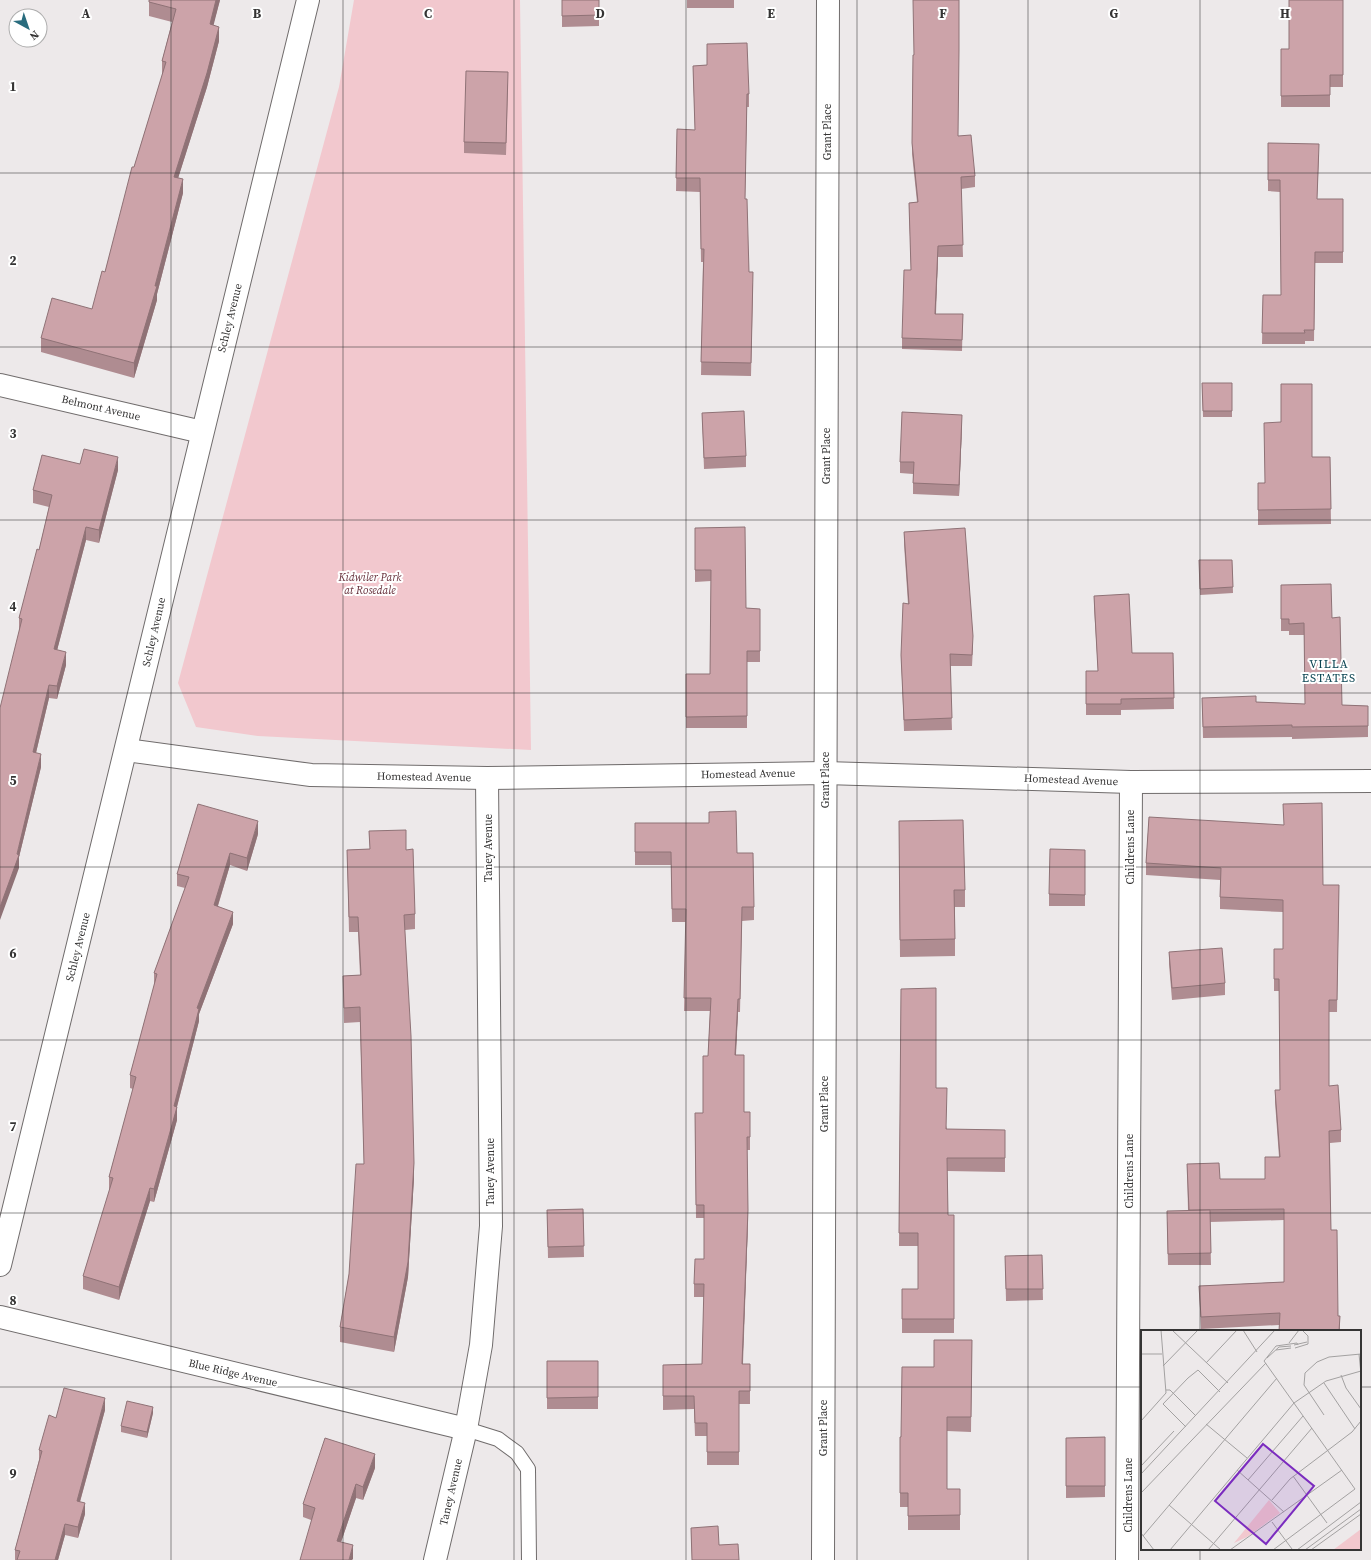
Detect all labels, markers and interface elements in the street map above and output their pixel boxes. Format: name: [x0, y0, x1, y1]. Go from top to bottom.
text: A: [82, 5, 91, 22]
text: B: [253, 5, 262, 22]
text: C: [424, 5, 432, 22]
text: D: [595, 5, 605, 22]
text: E: [767, 5, 775, 22]
text: F: [939, 5, 947, 22]
text: G: [1110, 5, 1119, 22]
text: H: [1280, 5, 1290, 22]
north arrow: [8, 8, 48, 48]
text: N: [26, 27, 42, 44]
text: 1: [9, 78, 17, 95]
street label: Grant Place: [820, 103, 835, 160]
text: 2: [9, 252, 17, 269]
street label: Schley Avenue: [214, 282, 246, 354]
street label: Belmont Avenue: [60, 392, 142, 424]
text: 3: [9, 425, 17, 442]
street label: Grant Place: [819, 427, 834, 484]
park label: Kidwiler Park at Rosedale: [337, 570, 402, 598]
street label: Schley Avenue: [139, 596, 169, 668]
text: 4: [9, 598, 17, 615]
district label: VILLA ESTATES: [1302, 656, 1356, 686]
street label: Grant Place: [818, 751, 833, 808]
street label: Homestead Avenue: [701, 766, 796, 782]
street label: Homestead Avenue: [377, 769, 472, 785]
street label: Homestead Avenue: [1024, 771, 1119, 789]
text: 5: [9, 772, 17, 789]
street label: Childrens Lane: [1123, 809, 1138, 884]
street label: Taney Avenue: [481, 814, 496, 882]
street label: Schley Avenue: [62, 911, 94, 983]
text: 6: [9, 945, 17, 962]
street label: Grant Place: [817, 1075, 832, 1132]
text: 7: [9, 1118, 17, 1135]
street label: Childrens Lane: [1122, 1133, 1137, 1208]
street label: Taney Avenue: [483, 1138, 498, 1206]
text: 8: [9, 1292, 17, 1309]
inset map: [1141, 1330, 1361, 1550]
street label: Blue Ridge Avenue: [187, 1355, 279, 1391]
street label: Grant Place: [816, 1399, 831, 1456]
street label: Taney Avenue: [436, 1457, 466, 1527]
street label: Childrens Lane: [1121, 1457, 1136, 1532]
text: 9: [9, 1465, 17, 1482]

